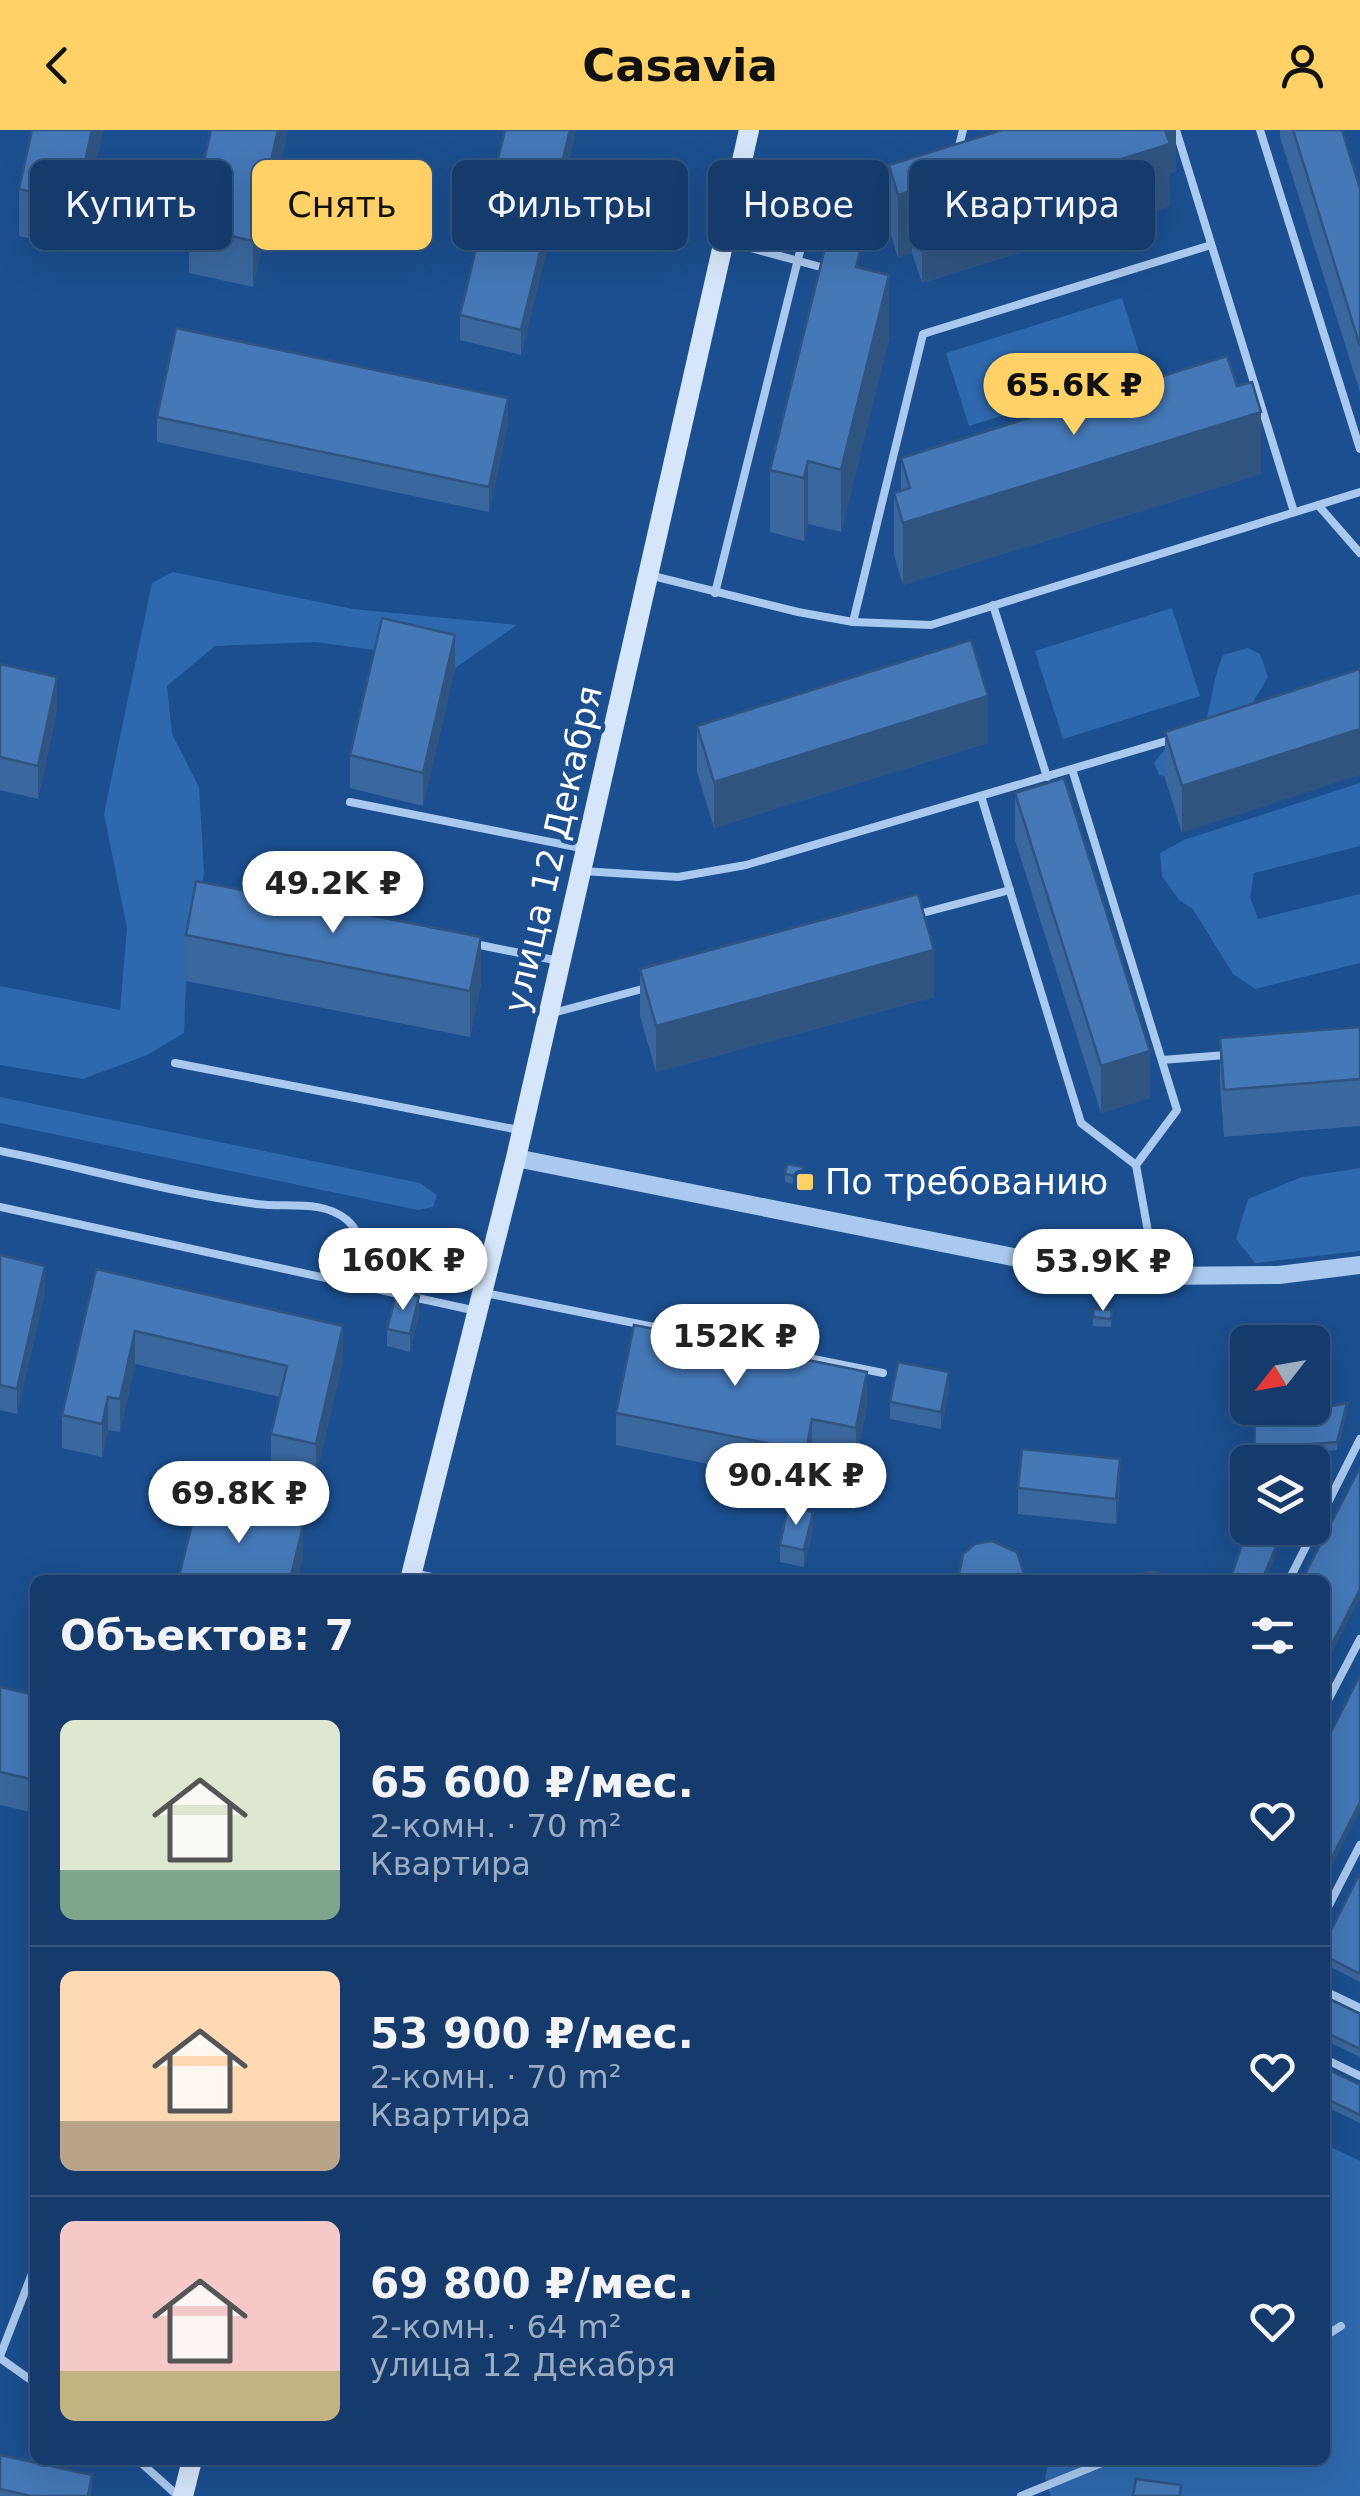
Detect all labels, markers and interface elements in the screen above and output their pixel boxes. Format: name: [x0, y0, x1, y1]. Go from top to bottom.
icon: back: [30, 38, 85, 93]
icon: person: [1275, 38, 1330, 93]
text: Casavia: [582, 39, 778, 92]
chip: Купить: [30, 160, 232, 250]
chip: Снять: [252, 160, 432, 250]
chip: Фильтры: [452, 160, 688, 250]
chip: Новое: [708, 160, 889, 250]
chip: Квартира: [909, 160, 1155, 250]
pin: 65.6K ₽: [982, 353, 1166, 438]
text: 65.6K ₽: [1005, 366, 1143, 404]
street label: улица 12 Декабря: [496, 682, 610, 1016]
pin: 49.2K ₽: [241, 851, 425, 936]
text: 49.2K ₽: [264, 864, 402, 902]
place label: По требованию: [825, 1162, 1108, 1202]
marker: По требованию: [794, 1171, 816, 1193]
pin: 160K ₽: [322, 1228, 484, 1313]
pin: 53.9K ₽: [1011, 1229, 1195, 1314]
text: 160K ₽: [341, 1241, 466, 1279]
text: 53.9K ₽: [1034, 1242, 1172, 1280]
pin: 152K ₽: [654, 1304, 816, 1389]
text: 152K ₽: [673, 1317, 798, 1355]
north arrow: [1230, 1325, 1330, 1425]
map controls: [1230, 1325, 1330, 1545]
pin: 90.4K ₽: [704, 1443, 888, 1528]
button: layers: [1230, 1445, 1330, 1545]
text: 90.4K ₽: [727, 1456, 865, 1494]
pin: 69.8K ₽: [147, 1461, 331, 1546]
text: 69.8K ₽: [170, 1474, 308, 1512]
icon: filters: [1245, 1608, 1300, 1663]
text: Объектов: 7: [60, 1611, 354, 1660]
text: 65 600 ₽/мес.: [370, 1758, 694, 1807]
icon: home: [140, 1760, 260, 1880]
icon: heart: [1245, 1793, 1300, 1848]
text: 2-комн. · 70 m²: [370, 1807, 621, 1845]
text: Квартира: [370, 1845, 531, 1883]
text: 53 900 ₽/мес.: [370, 2009, 694, 2058]
icon: home: [140, 2011, 260, 2131]
icon: heart: [1245, 2044, 1300, 2099]
text: 2-комн. · 70 m²: [370, 2058, 621, 2096]
text: Квартира: [370, 2096, 531, 2134]
text: 69 800 ₽/мес.: [370, 2259, 694, 2308]
icon: home: [140, 2261, 260, 2381]
icon: heart: [1245, 2294, 1300, 2349]
text: 2-комн. · 64 m²: [370, 2308, 621, 2346]
text: улица 12 Декабря: [370, 2346, 676, 2384]

